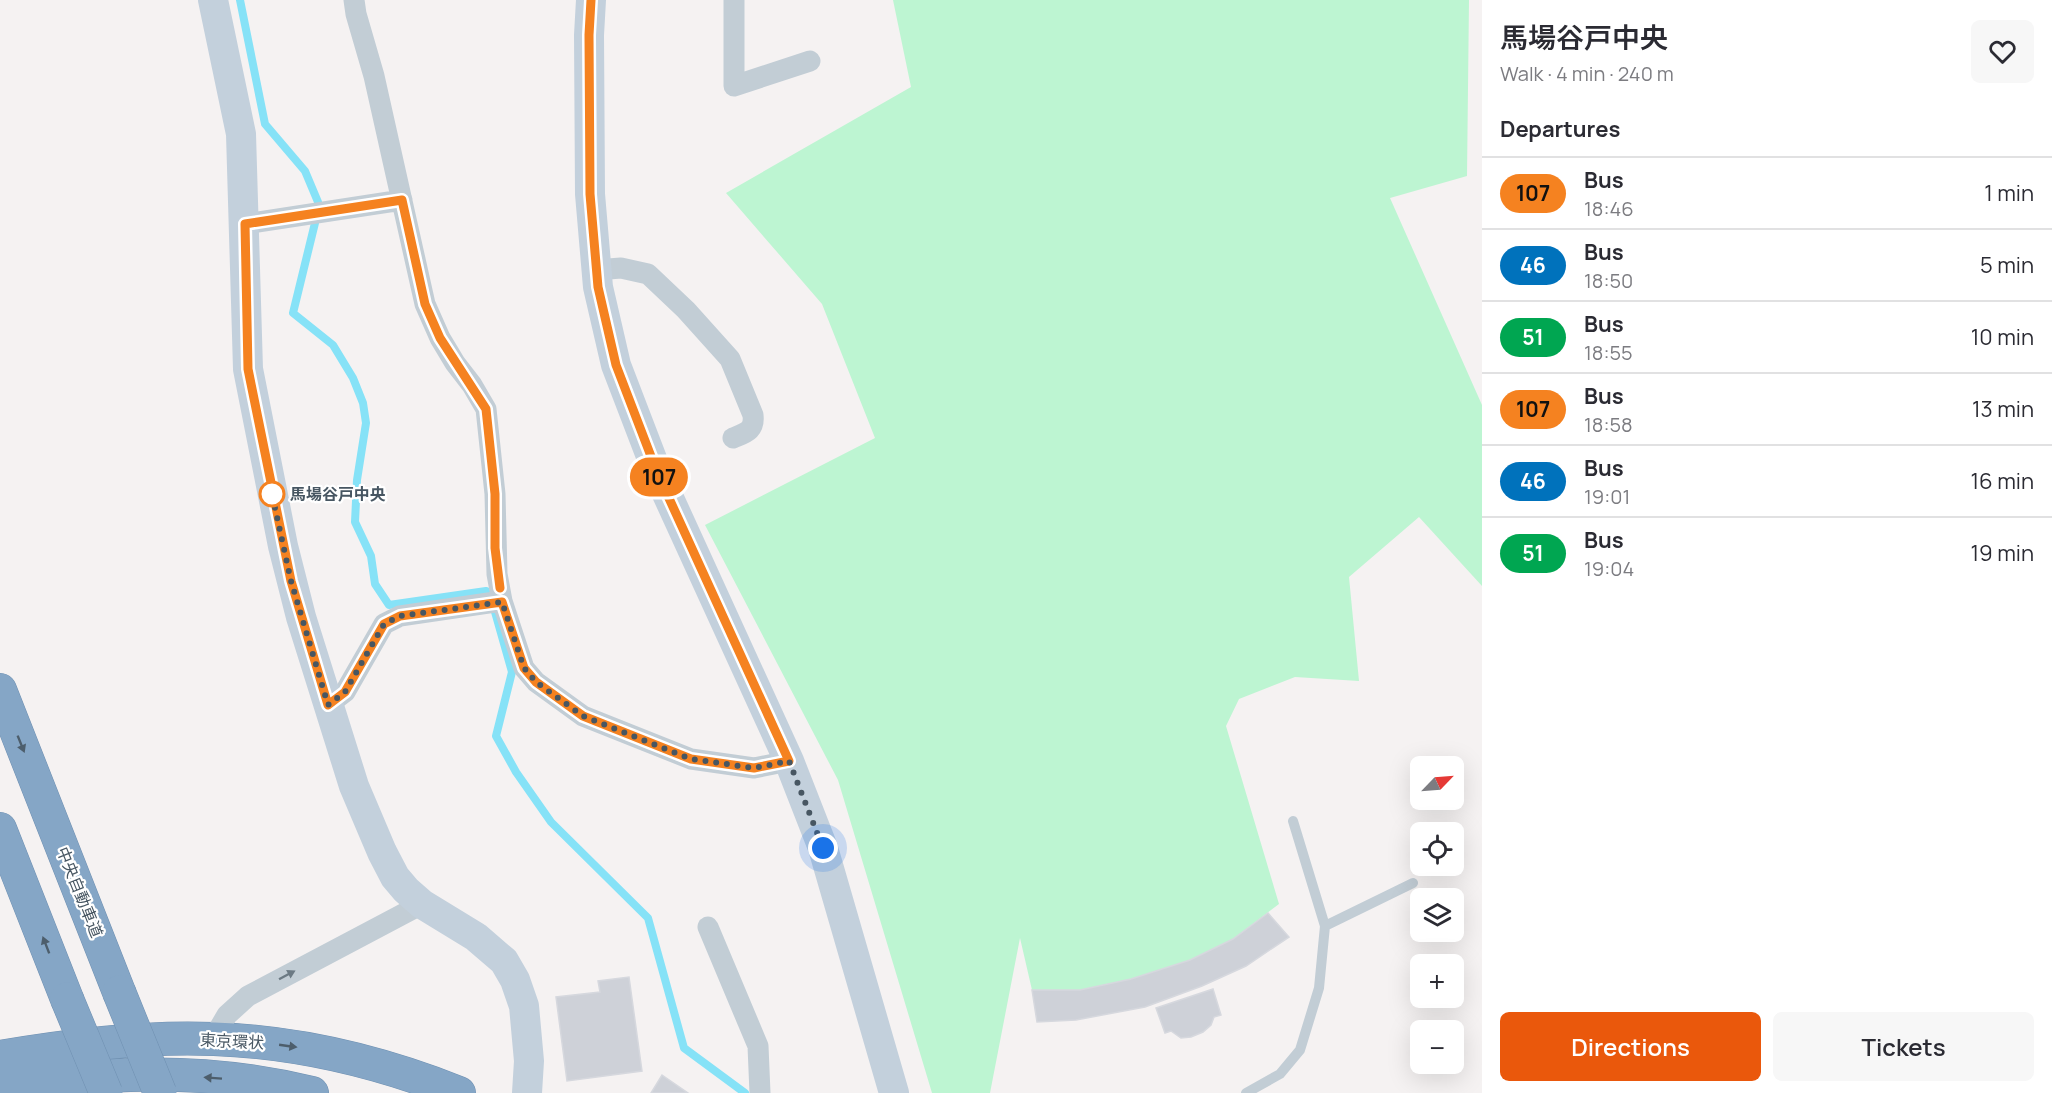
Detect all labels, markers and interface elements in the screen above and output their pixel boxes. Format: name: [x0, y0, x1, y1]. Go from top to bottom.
text: 馬場谷戸中央: [1500, 18, 1668, 56]
button: heart: [1971, 20, 2034, 83]
text: Walk · 4 min · 240 m: [1500, 60, 1674, 87]
text: Departures: [1500, 114, 1620, 144]
text: Bus: [1584, 165, 1624, 195]
text: 1 min: [1984, 178, 2034, 208]
text: 107: [1516, 179, 1550, 207]
text: 18:46: [1584, 195, 1634, 222]
text: Bus: [1584, 237, 1624, 267]
text: 5 min: [1980, 250, 2034, 280]
text: 46: [1520, 251, 1546, 279]
text: 18:50: [1584, 267, 1633, 294]
text: Bus: [1584, 309, 1624, 339]
text: 10 min: [1971, 322, 2034, 352]
text: 51: [1522, 323, 1544, 351]
text: 18:55: [1584, 339, 1633, 366]
text: Bus: [1584, 381, 1624, 411]
text: 13 min: [1972, 394, 2034, 424]
text: 107: [1516, 395, 1550, 423]
text: 18:58: [1584, 411, 1633, 438]
text: Bus: [1584, 453, 1624, 483]
line badge: 107: [624, 458, 694, 496]
text: 107: [642, 463, 676, 491]
text: 16 min: [1971, 466, 2034, 496]
text: 46: [1520, 467, 1546, 495]
marker: 馬場谷戸中央: [259, 481, 285, 507]
place label: 馬場谷戸中央: [290, 483, 386, 505]
text: 19:01: [1584, 483, 1630, 510]
text: Bus: [1584, 525, 1624, 555]
text: 19 min: [1971, 538, 2034, 568]
text: 51: [1522, 539, 1544, 567]
text: 19:04: [1584, 555, 1634, 582]
one-way arrow: [17, 736, 27, 754]
north arrow: [1410, 756, 1464, 810]
map controls: [1410, 756, 1464, 1074]
button: locate: [1410, 822, 1464, 876]
your location: [808, 833, 838, 863]
street label: 中央自動車道: [52, 843, 108, 941]
button: layers: [1410, 888, 1464, 942]
one-way arrow: [40, 936, 50, 954]
button: +: [1410, 954, 1464, 1008]
one-way arrow: [279, 970, 296, 980]
button: Directions: [1500, 1012, 1761, 1081]
button: Tickets: [1773, 1012, 2034, 1081]
button: −: [1410, 1020, 1464, 1074]
street label: 東京環状: [199, 1028, 265, 1054]
one-way arrow: [279, 1041, 298, 1050]
one-way arrow: [203, 1073, 222, 1083]

